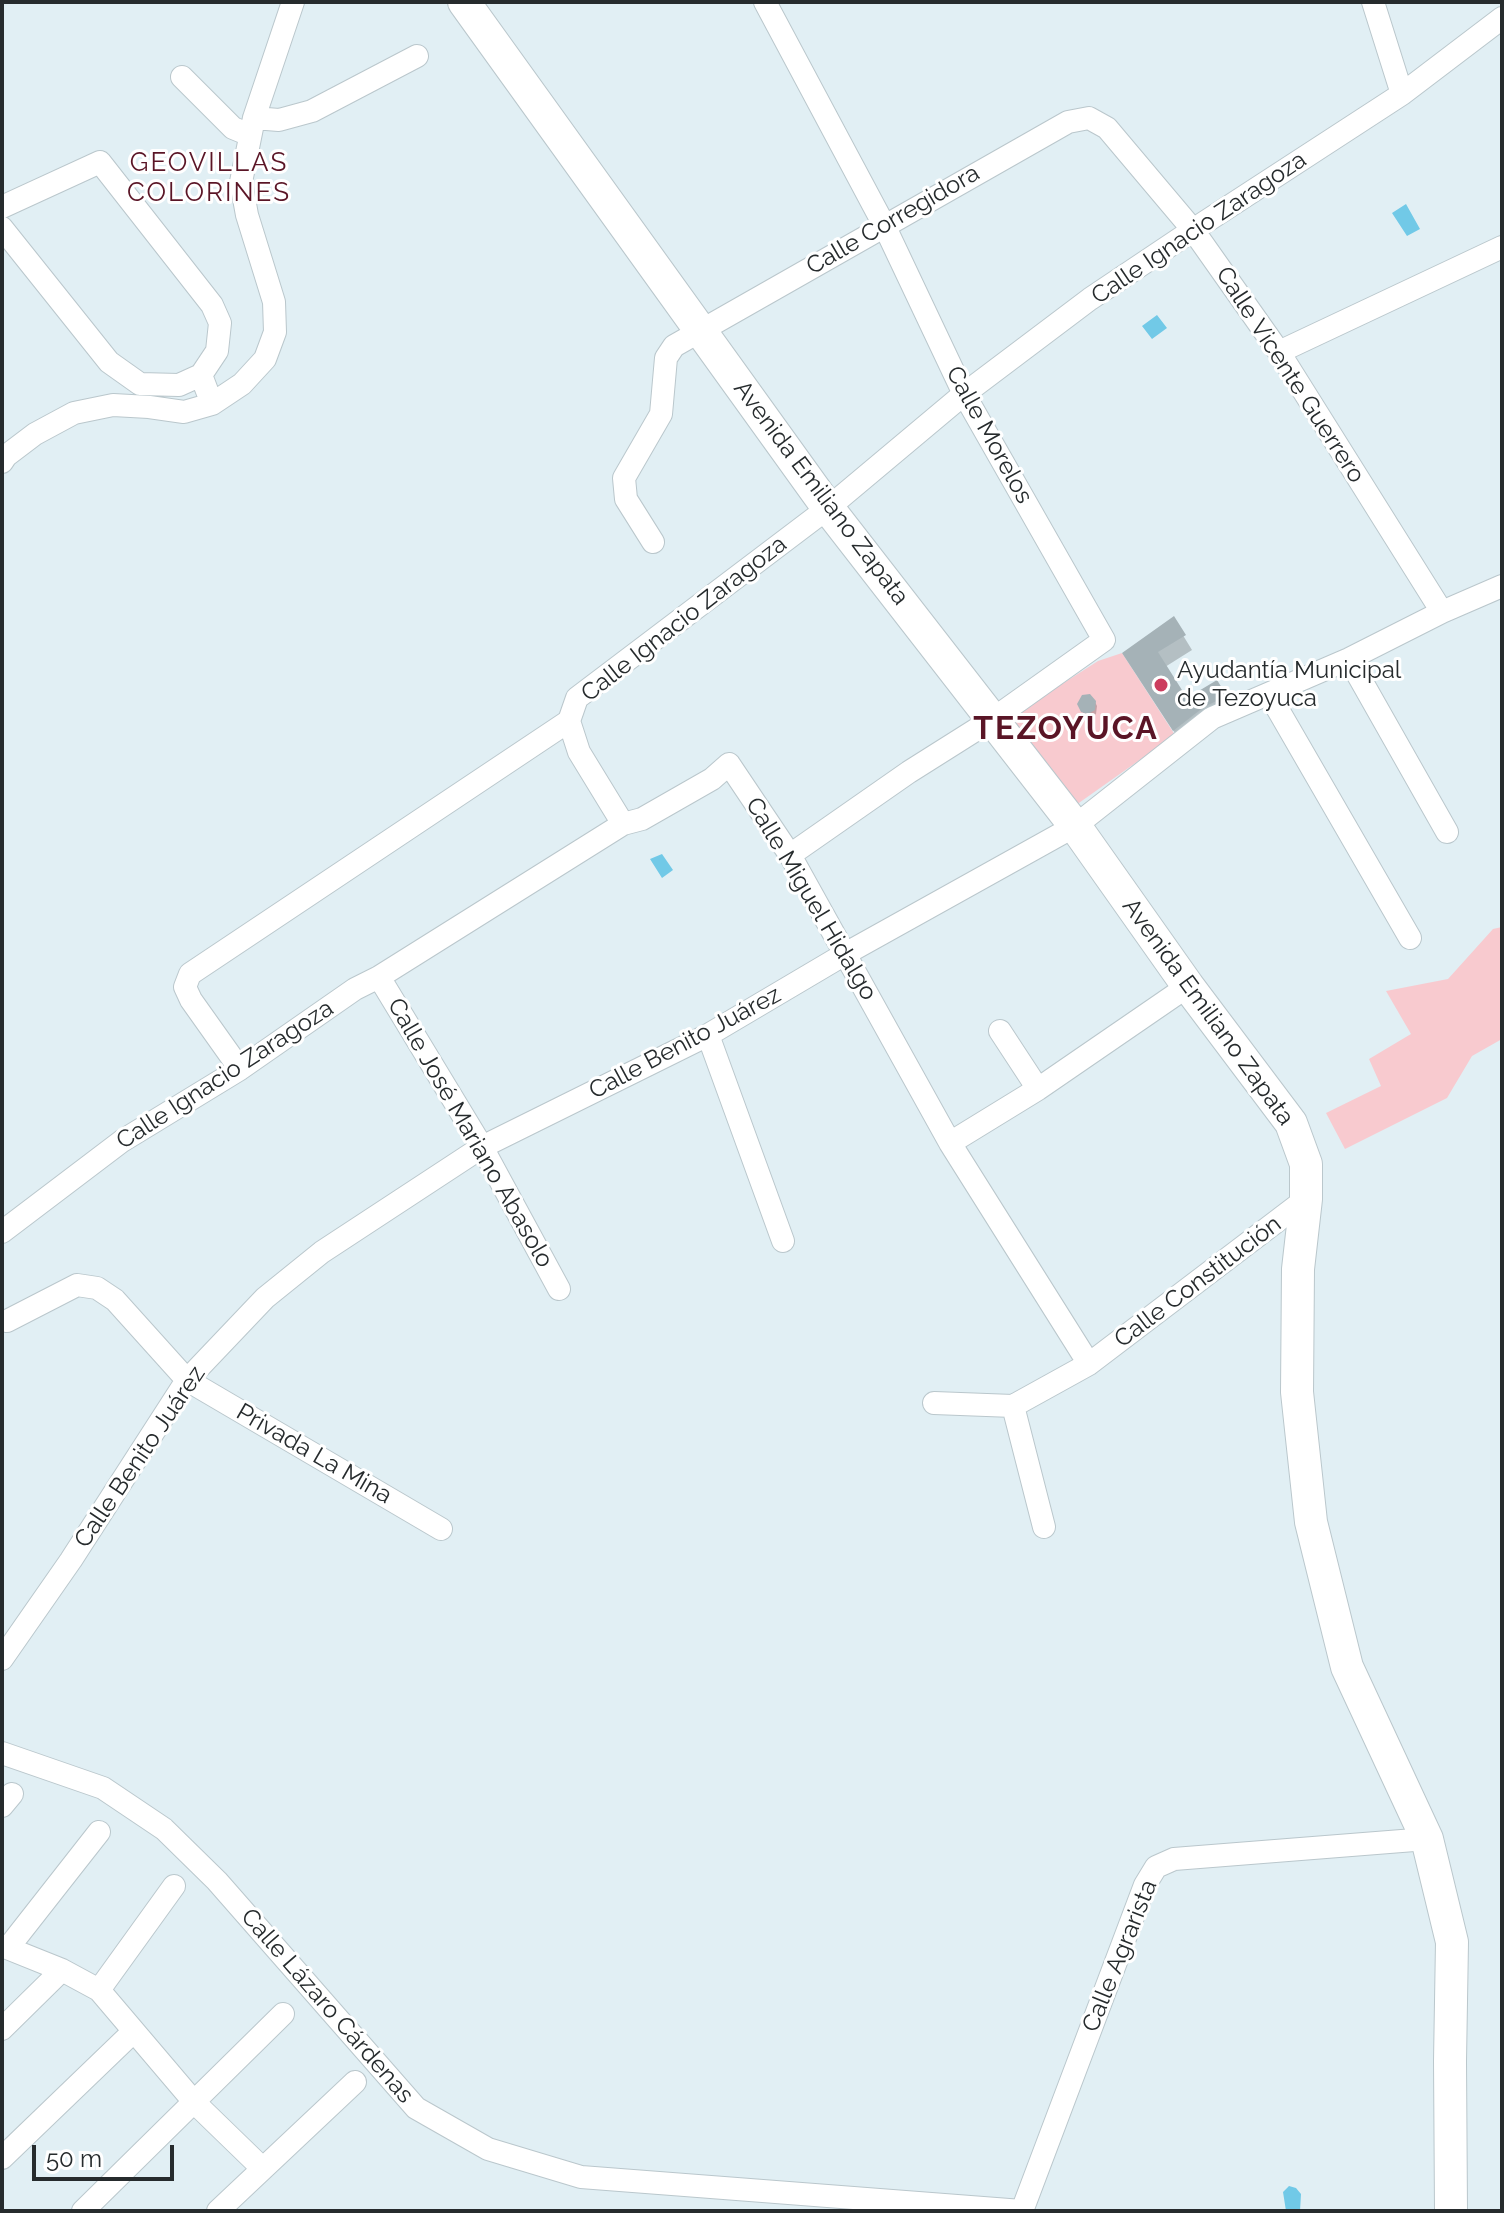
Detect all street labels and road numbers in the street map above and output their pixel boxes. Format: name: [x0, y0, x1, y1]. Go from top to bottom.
street label: Calle Ignacio Zaragoza: [1086, 145, 1312, 311]
street label: Calle Corregidora: [801, 159, 985, 281]
street label: Calle Vicente Guerrero: [1209, 262, 1371, 488]
street label: Calle Morelos: [939, 361, 1039, 509]
street label: Avenida Emiliano Zapata: [727, 375, 915, 611]
street label: Calle Ignacio Zaragoza: [576, 530, 792, 708]
street label: Calle Miguel Hidalgo: [739, 792, 883, 1006]
street label: Avenida Emiliano Zapata: [1116, 893, 1300, 1131]
street label: Calle Benito Juárez: [584, 980, 786, 1106]
street label: Calle José Mariano Abasolo: [381, 993, 559, 1273]
street label: Calle Ignacio Zaragoza: [111, 994, 339, 1156]
street label: Calle Constitución: [1109, 1210, 1287, 1354]
street label: Calle Benito Juárez: [69, 1361, 211, 1553]
street label: Privada La Mina: [231, 1398, 397, 1510]
street label: Calle Agrarista: [1076, 1876, 1164, 2036]
street label: Calle Lázaro Cárdenas: [235, 1903, 419, 2109]

